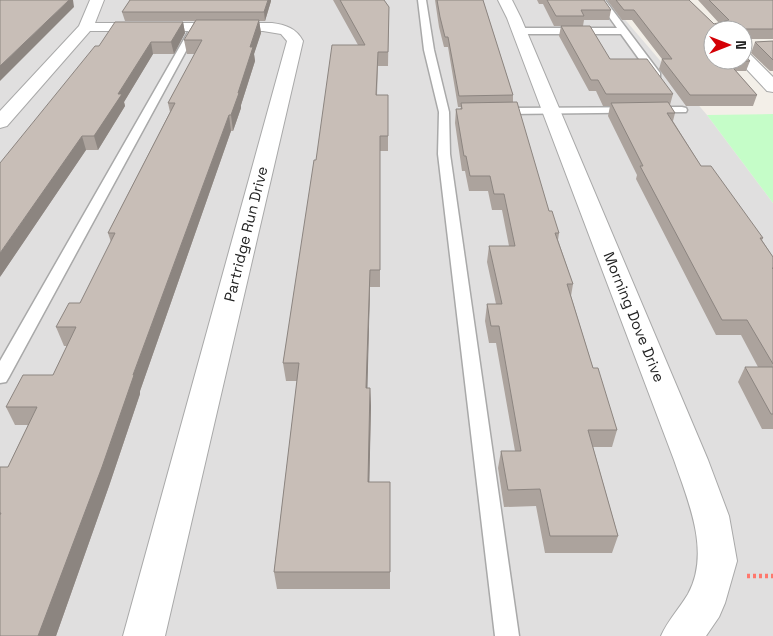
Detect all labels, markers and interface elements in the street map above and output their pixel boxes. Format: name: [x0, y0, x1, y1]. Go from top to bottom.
north arrow: [703, 20, 753, 70]
text: N: [732, 40, 750, 50]
street label: Partridge Run Drive: [219, 164, 272, 304]
street label: Morning Dove Drive: [600, 249, 669, 385]

